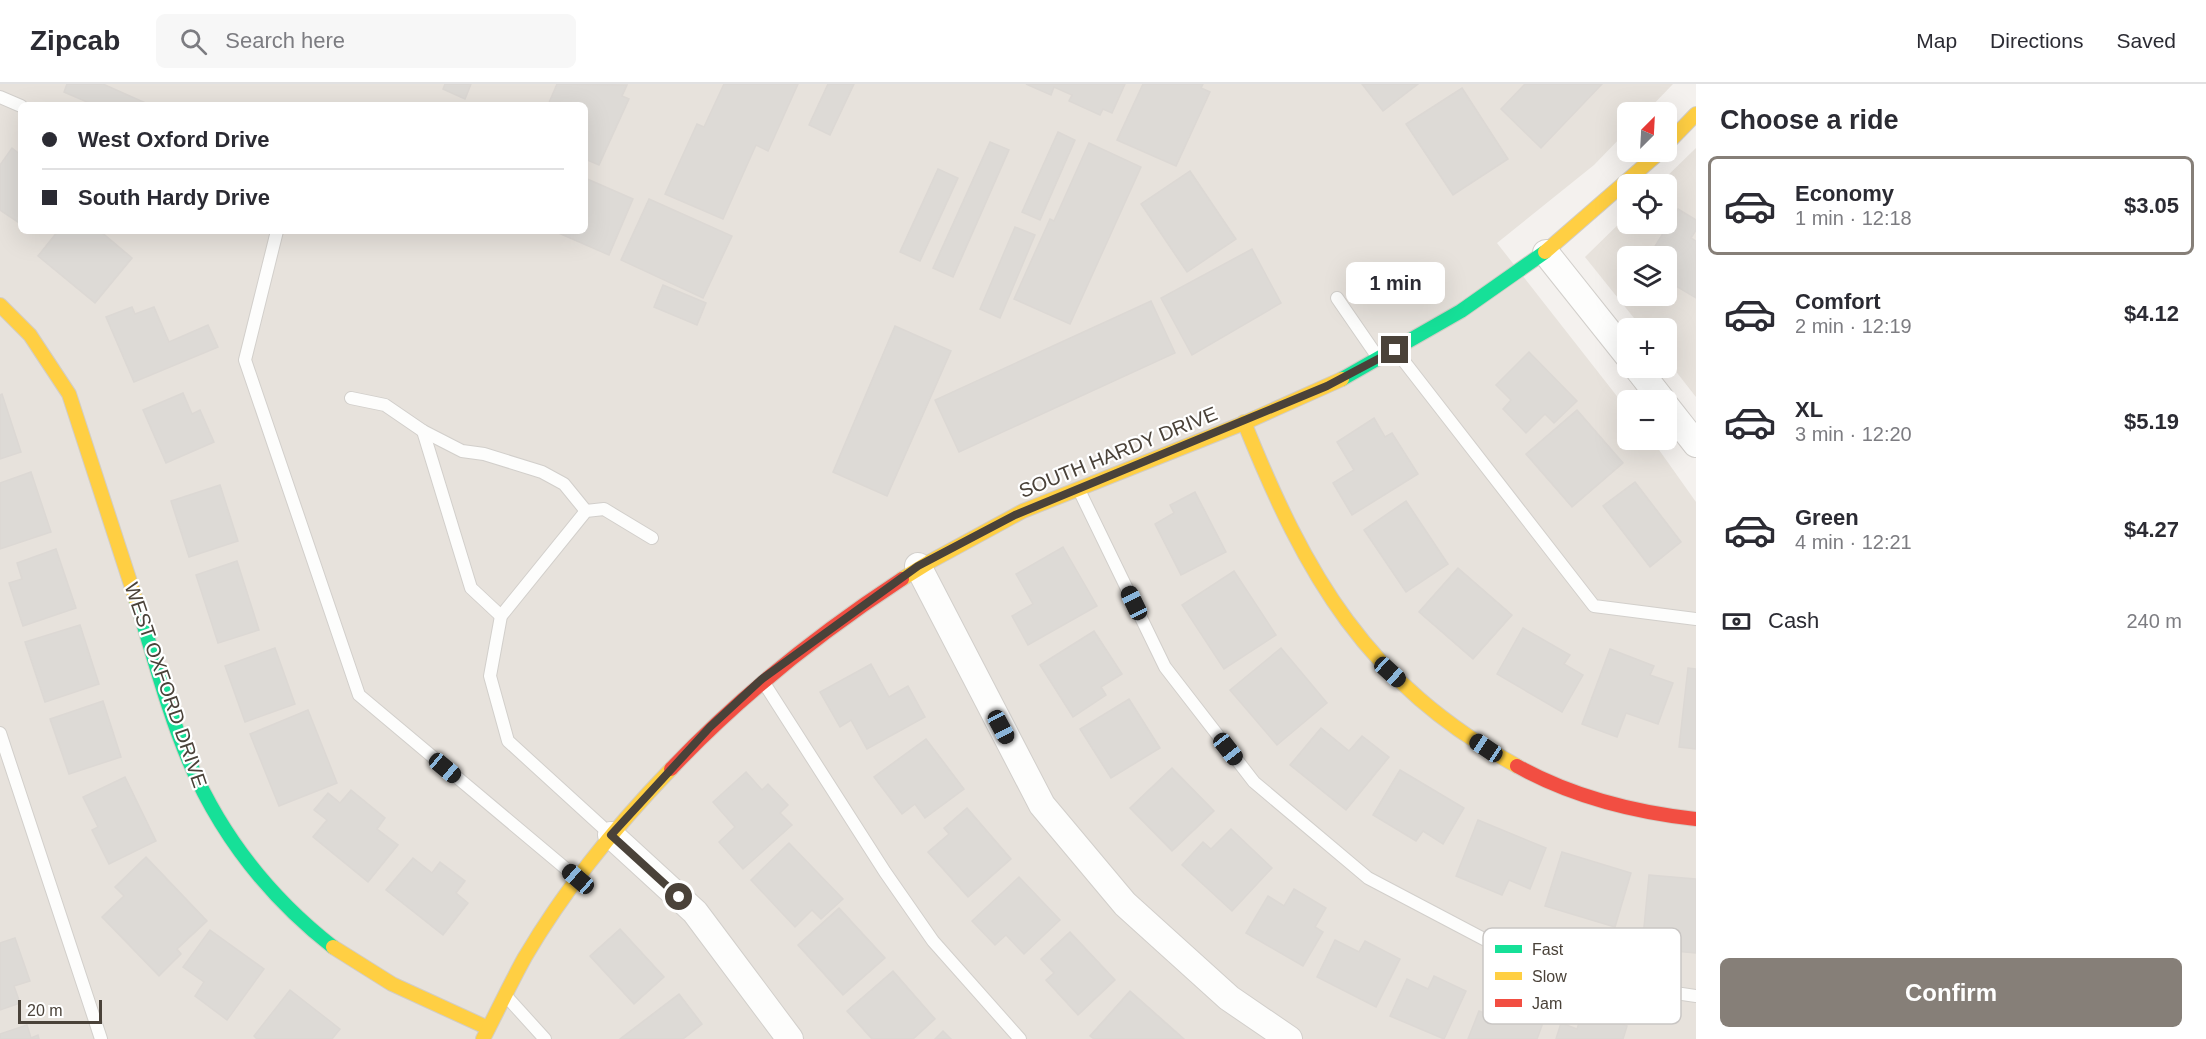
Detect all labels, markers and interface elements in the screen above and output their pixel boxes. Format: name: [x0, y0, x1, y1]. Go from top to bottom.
search box: [156, 14, 576, 68]
text: Zipcab: [30, 25, 120, 56]
icon: search: [177, 25, 210, 58]
text: Search here: [225, 28, 345, 53]
text: Map: [1916, 29, 1957, 52]
text: Directions: [1990, 29, 2083, 52]
text: Saved: [2116, 29, 2176, 52]
north arrow: [1617, 102, 1677, 162]
map controls: [1617, 102, 1677, 450]
text: Choose a ride: [1720, 105, 1899, 135]
text: West Oxford Drive: [78, 127, 270, 152]
button: locate: [1617, 174, 1677, 234]
icon: car: [1723, 179, 1777, 233]
text: Economy: [1795, 181, 1894, 206]
text: South Hardy Drive: [78, 185, 270, 210]
text: $3.05: [2124, 193, 2179, 218]
text: 1 min · 12:18: [1795, 207, 1912, 229]
button: layers: [1617, 246, 1677, 306]
callout: 1 min: [1346, 263, 1444, 305]
text: 1 min: [1369, 272, 1422, 294]
icon: car: [1723, 287, 1777, 341]
text: Comfort: [1795, 289, 1881, 314]
text: $4.12: [2124, 301, 2179, 326]
text: 2 min · 12:19: [1795, 315, 1912, 337]
button: +: [1617, 318, 1677, 378]
route end: [1381, 336, 1408, 363]
button: −: [1617, 390, 1677, 450]
icon: car: [1723, 395, 1777, 449]
text: XL: [1795, 397, 1823, 422]
street label: SOUTH HARDY DRIVE: [1016, 402, 1220, 502]
text: $5.19: [2124, 409, 2179, 434]
text: 3 min · 12:20: [1795, 423, 1912, 445]
icon: car: [1723, 503, 1777, 557]
text: Green: [1795, 505, 1859, 530]
text: $4.27: [2124, 517, 2179, 542]
text: 4 min · 12:21: [1795, 531, 1912, 553]
street label: WEST OXFORD DRIVE: [121, 580, 211, 790]
car: [1118, 583, 1150, 623]
icon: cash: [1720, 605, 1753, 638]
text: Cash: [1768, 608, 1819, 633]
text: 240 m: [2126, 610, 2182, 632]
car: [1371, 653, 1409, 691]
car: [985, 707, 1017, 747]
car: [1210, 729, 1246, 769]
car: [1466, 730, 1506, 766]
car: [425, 750, 465, 786]
car: [559, 860, 597, 898]
route start: [665, 883, 692, 910]
legend: [1483, 928, 1681, 1024]
text: Fast: [1532, 941, 1564, 958]
button: Confirm: [1720, 958, 2182, 1027]
text: Slow: [1532, 968, 1567, 985]
text: Jam: [1532, 995, 1562, 1012]
scale bar: [18, 997, 102, 1024]
text: 20 m: [27, 1002, 63, 1019]

